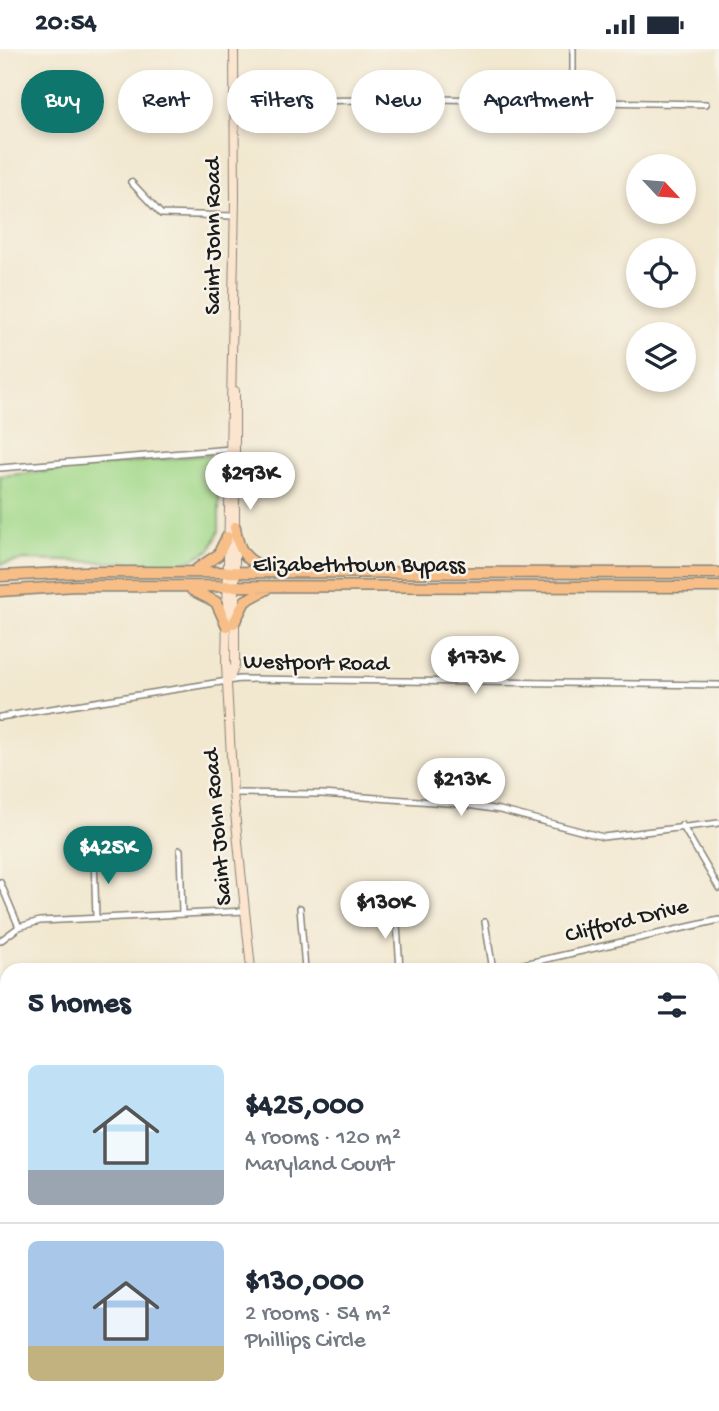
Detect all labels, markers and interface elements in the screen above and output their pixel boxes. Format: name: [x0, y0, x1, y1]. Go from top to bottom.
text: 20:54: [35, 9, 97, 40]
chip: Buy: [21, 70, 104, 133]
chip: Rent: [118, 70, 213, 133]
chip: Filters: [227, 70, 337, 133]
chip: New: [351, 70, 445, 133]
chip: Apartment: [459, 70, 616, 133]
north arrow: [626, 154, 696, 224]
map controls: [626, 154, 696, 392]
street label: Saint John Road: [201, 156, 228, 315]
button: locate: [626, 238, 696, 308]
button: layers: [626, 322, 696, 392]
pin: $293K: [201, 453, 299, 512]
text: $293K: [221, 461, 279, 488]
street label: Elizabethtown Bypass: [253, 553, 466, 580]
pin: $173K: [426, 637, 524, 696]
text: $173K: [447, 645, 503, 672]
street label: Westport Road: [243, 649, 391, 679]
street label: Saint John Road: [199, 746, 239, 907]
pin: $213K: [412, 759, 510, 818]
text: $213K: [433, 767, 489, 794]
pin: $425K: [59, 827, 157, 886]
text: $425K: [79, 835, 137, 862]
pin: $130K: [336, 881, 434, 941]
text: $130K: [356, 890, 414, 917]
street label: Clifford Drive: [563, 893, 692, 950]
icon: filters: [653, 986, 691, 1024]
text: 5 homes: [28, 988, 130, 1023]
text: $425,000: [245, 1090, 364, 1125]
icon: home: [84, 1093, 168, 1177]
text: 4 rooms · 120 m²: [245, 1125, 401, 1152]
text: Maryland Court: [245, 1152, 394, 1179]
text: $130,000: [245, 1266, 364, 1301]
icon: home: [84, 1269, 168, 1353]
text: 2 rooms · 54 m²: [245, 1301, 391, 1328]
text: Phillips Circle: [245, 1328, 366, 1355]

